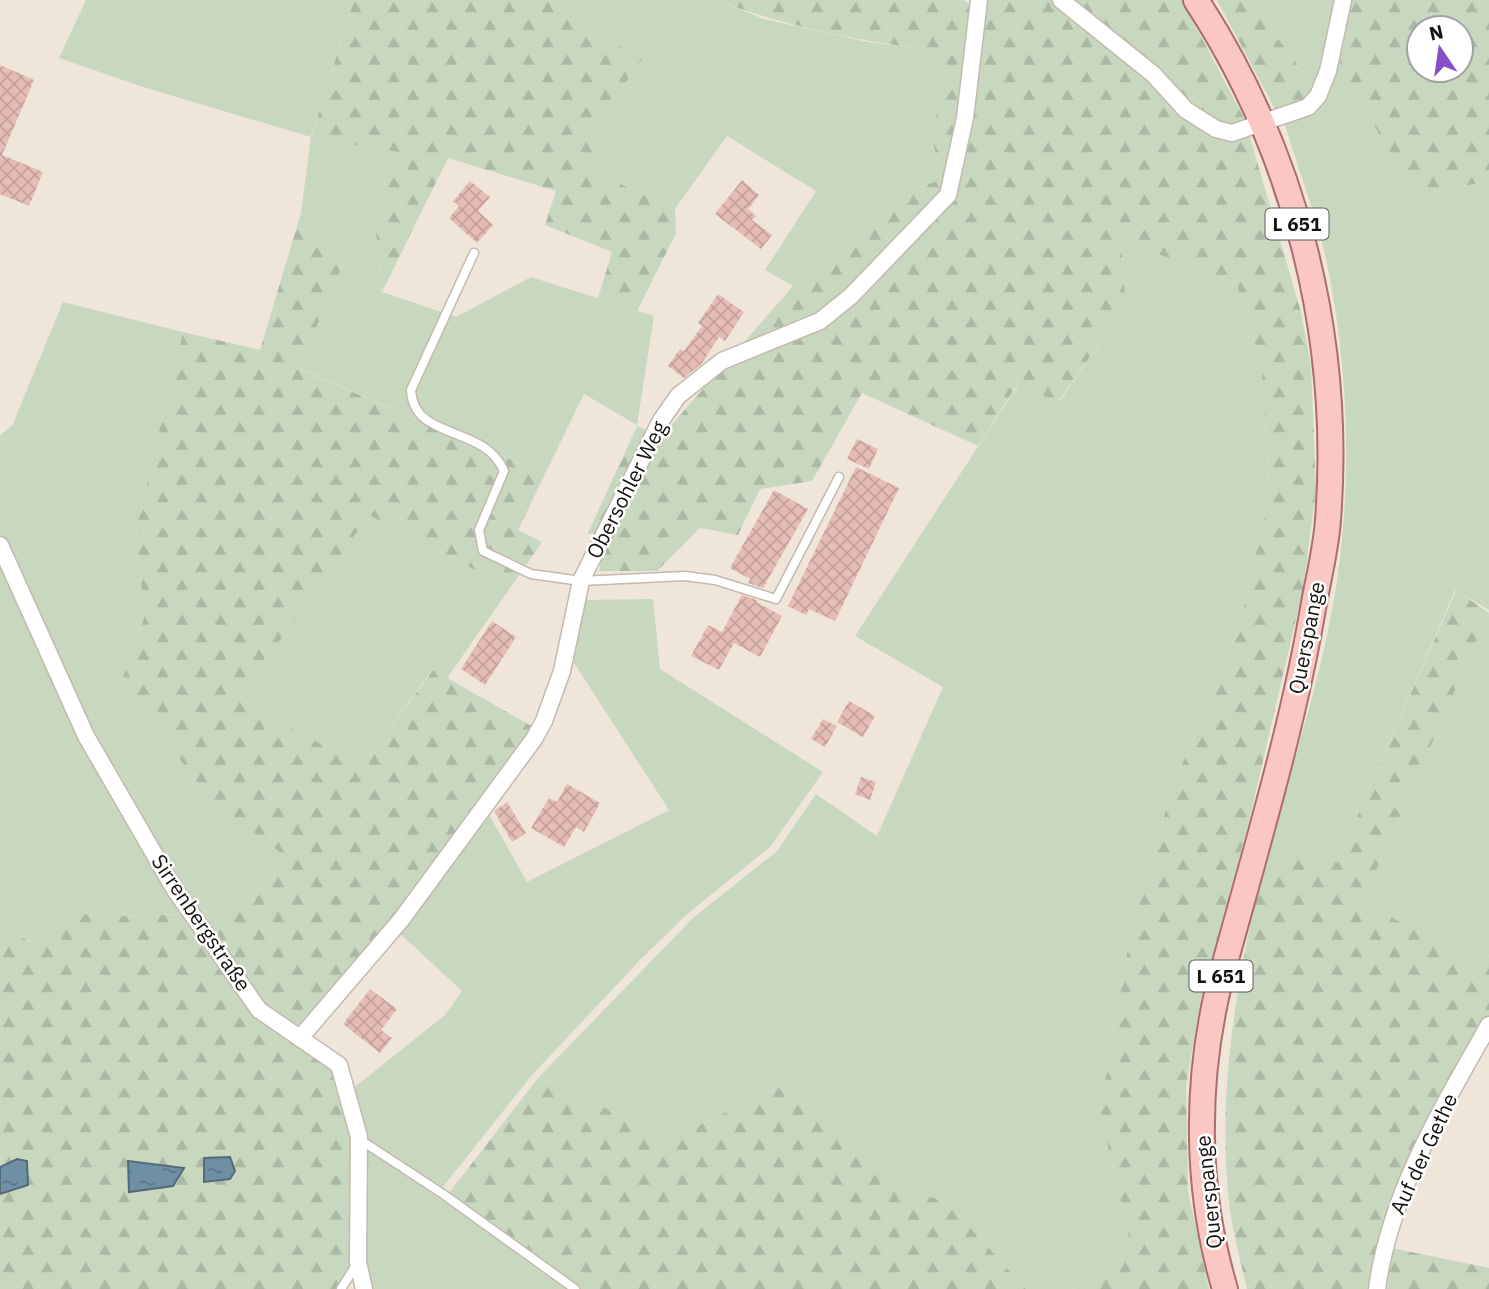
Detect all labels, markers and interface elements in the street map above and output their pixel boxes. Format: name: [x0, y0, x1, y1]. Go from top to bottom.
north arrow: [1405, 14, 1475, 84]
text: N: [1427, 19, 1446, 46]
road number: L 651: [1266, 208, 1328, 240]
street label: Obersohler Weg: [579, 416, 673, 563]
street label: Querspange: [1281, 579, 1331, 696]
street label: Sirrenbergstraße: [146, 848, 258, 996]
road number: L 651: [1190, 960, 1252, 992]
street label: Auf der Gethe: [1383, 1089, 1463, 1219]
street label: Querspange: [1188, 1134, 1228, 1250]

